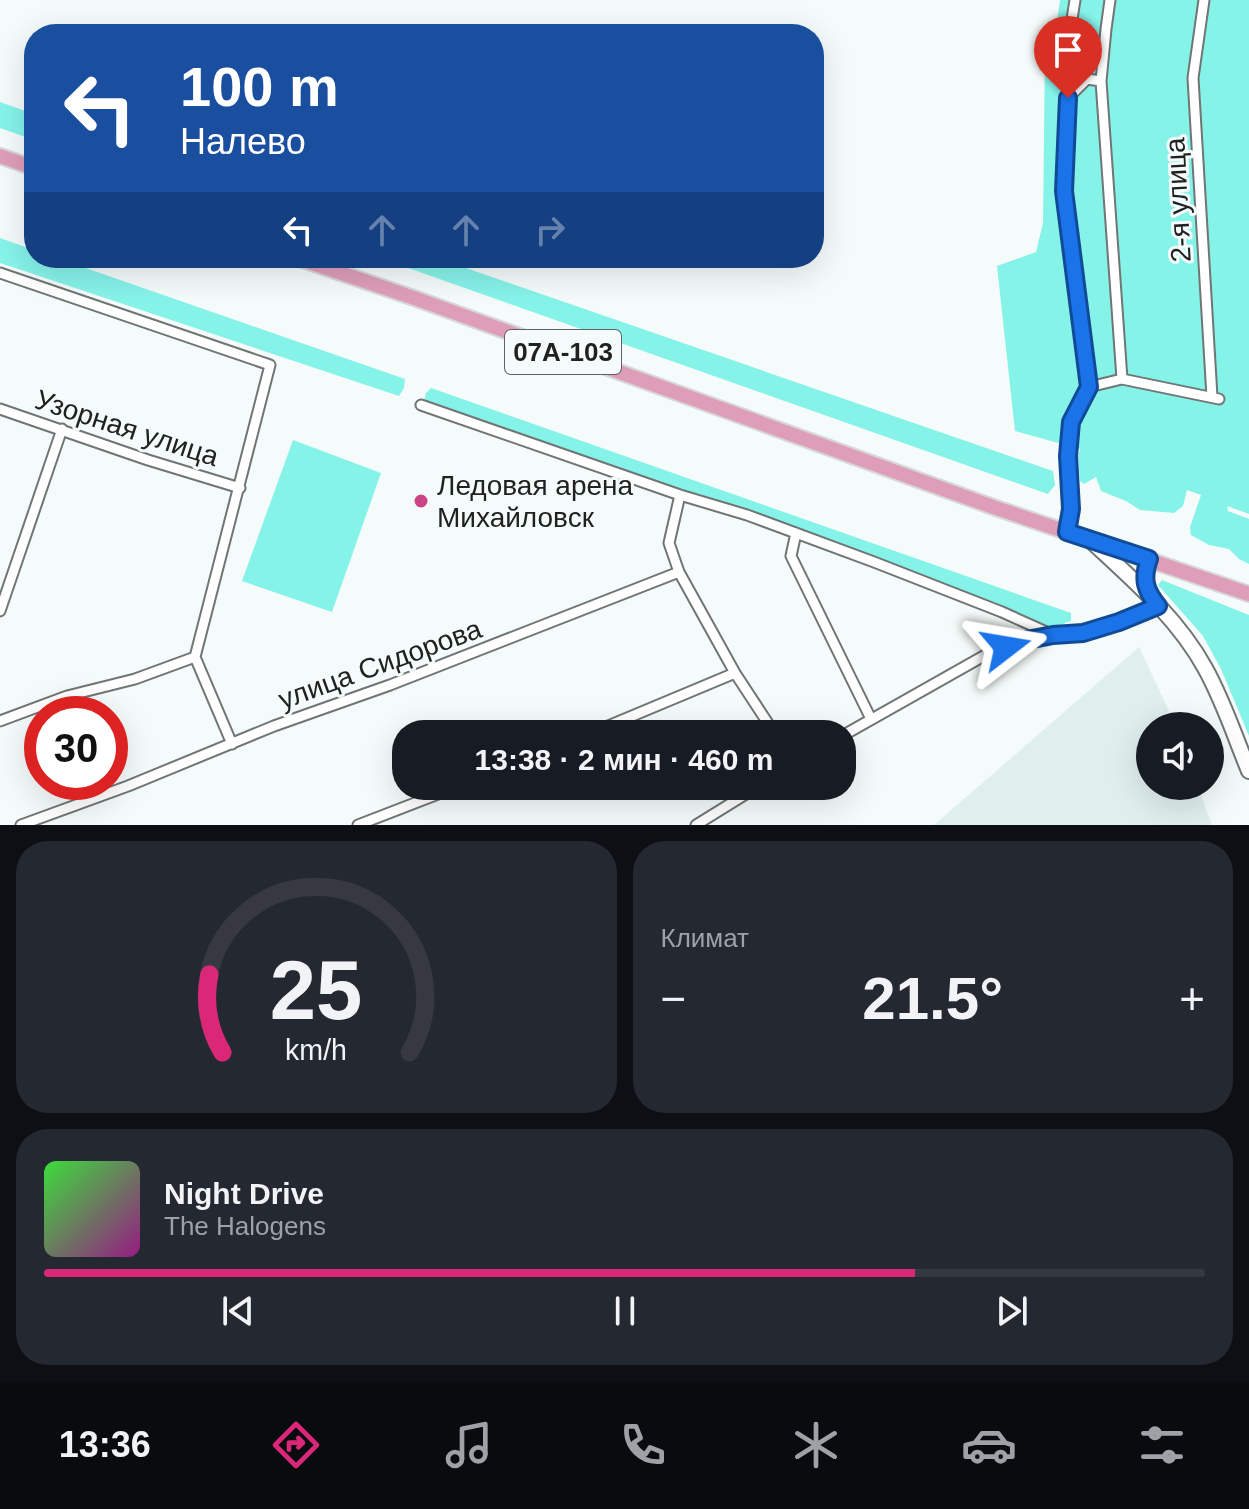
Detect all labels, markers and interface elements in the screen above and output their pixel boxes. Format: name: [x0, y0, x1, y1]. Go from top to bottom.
pin: [1034, 16, 1102, 98]
icon: arrive: [1046, 28, 1090, 72]
text: 100 m: [180, 55, 339, 118]
icon: left: [48, 56, 152, 160]
text: Налево: [180, 121, 306, 162]
street label: 2-я улица: [1159, 136, 1197, 263]
icon: left: [276, 208, 320, 252]
icon: ahead: [360, 208, 404, 252]
icon: ahead: [444, 208, 488, 252]
icon: right: [528, 208, 572, 252]
road number: 07А-103: [505, 330, 621, 374]
street label: Узорная улица: [31, 384, 223, 472]
place label: Ледовая арена Михайловск: [437, 470, 633, 533]
marker: Ледовая арена Михайловск: [412, 492, 430, 510]
position arrow: [964, 605, 1048, 689]
street label: улица Сидорова: [274, 613, 486, 715]
speed limit sign: 30: [24, 696, 128, 800]
map controls: [1136, 712, 1224, 800]
button: sound: [1136, 712, 1224, 800]
text: 13:38 · 2 мин · 460 m: [475, 743, 773, 776]
text: Климат: [661, 923, 749, 953]
text: 25: [270, 944, 363, 1037]
text: 21.5°: [862, 965, 1003, 1032]
text: −: [661, 974, 686, 1023]
text: +: [1179, 974, 1205, 1023]
text: km/h: [285, 1034, 347, 1066]
text: Night Drive: [164, 1177, 324, 1210]
text: The Halogens: [164, 1211, 326, 1241]
icon: previous: [216, 1289, 260, 1333]
icon: pause: [603, 1289, 647, 1333]
icon: next: [990, 1289, 1034, 1333]
icon: directions: [268, 1417, 324, 1473]
icon: music: [441, 1417, 497, 1473]
icon: phone: [615, 1417, 671, 1473]
icon: climate: [788, 1417, 844, 1473]
icon: car: [961, 1417, 1017, 1473]
icon: filters: [1134, 1417, 1190, 1473]
text: 13:36: [59, 1424, 151, 1465]

